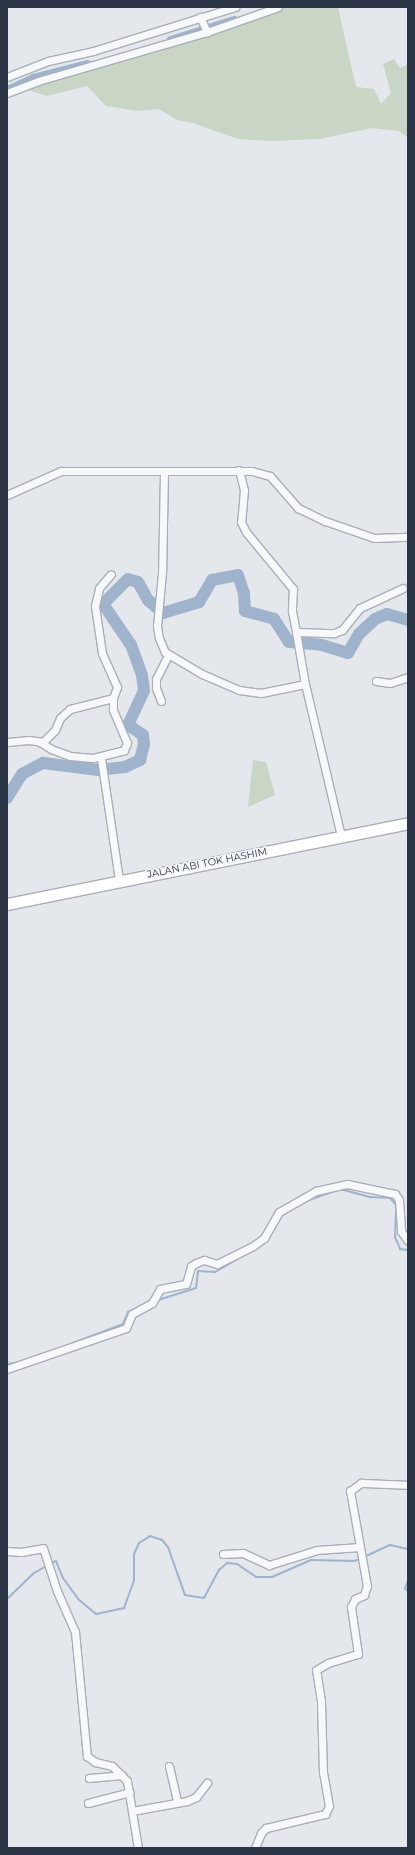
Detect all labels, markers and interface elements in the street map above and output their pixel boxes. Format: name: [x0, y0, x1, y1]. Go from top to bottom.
street label: JALAN ABI TOK HASHIM: [146, 845, 268, 881]

